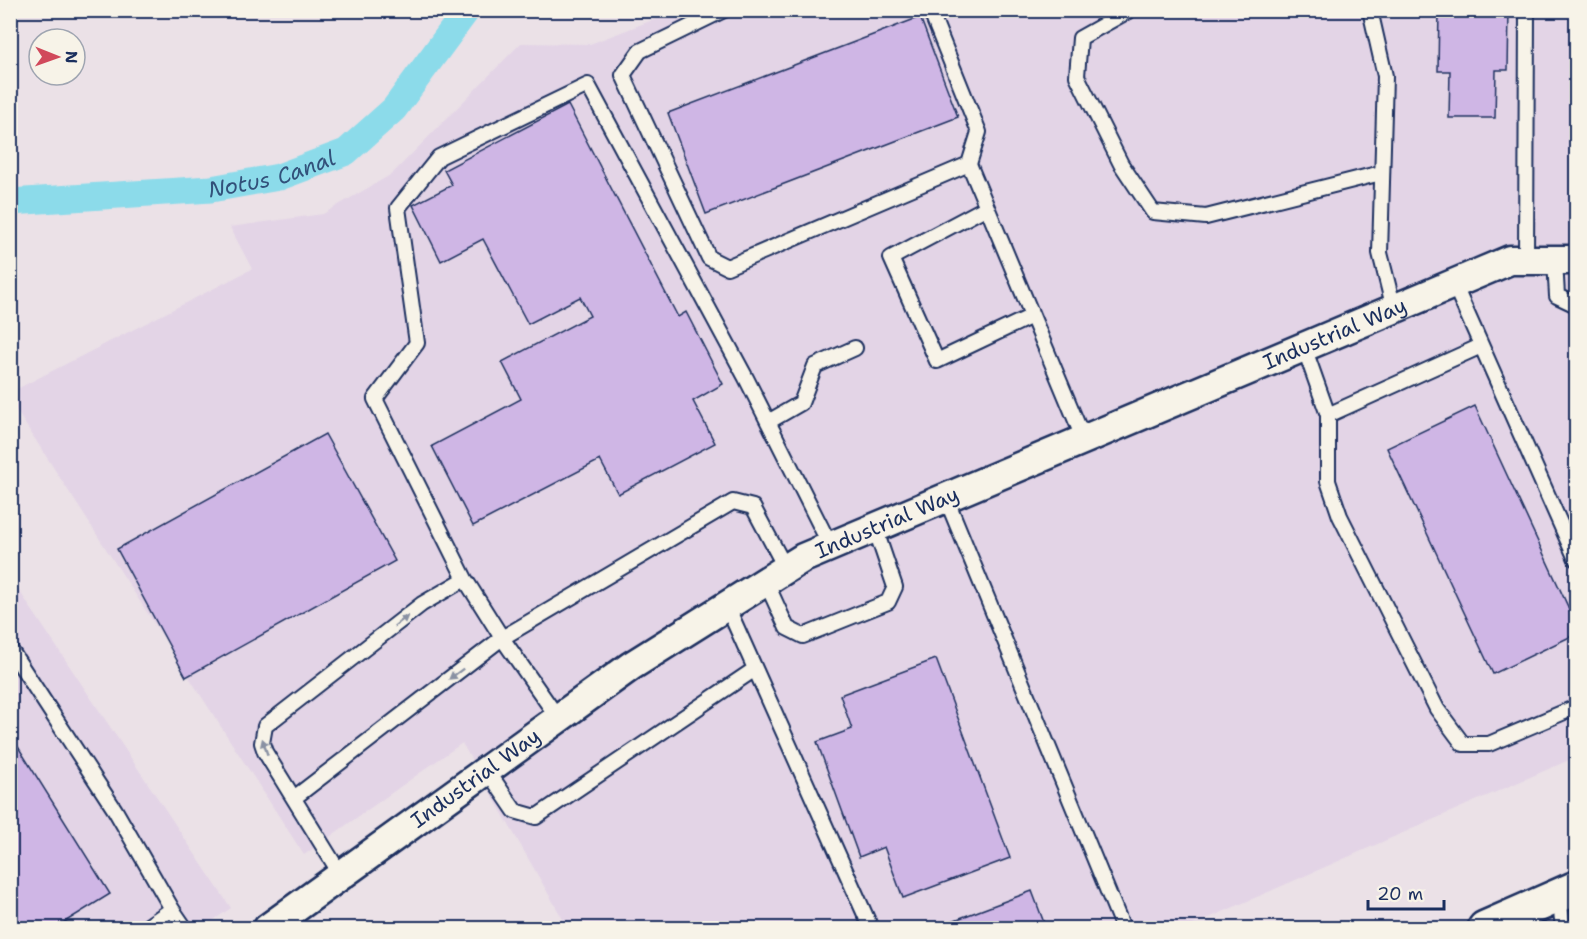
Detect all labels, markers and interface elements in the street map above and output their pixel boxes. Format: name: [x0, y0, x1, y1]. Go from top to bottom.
north arrow: [27, 27, 87, 87]
text: N: [61, 51, 82, 64]
water label: Notus Canal: [206, 143, 339, 204]
street label: Industrial Way: [1259, 291, 1411, 376]
street label: Industrial Way: [811, 480, 963, 565]
one-way arrow: [393, 614, 409, 627]
one-way arrow: [448, 667, 464, 680]
street label: Industrial Way: [405, 722, 546, 834]
one-way arrow: [260, 738, 269, 756]
scale bar: [1368, 873, 1444, 911]
text: 20 m: [1377, 882, 1423, 906]

